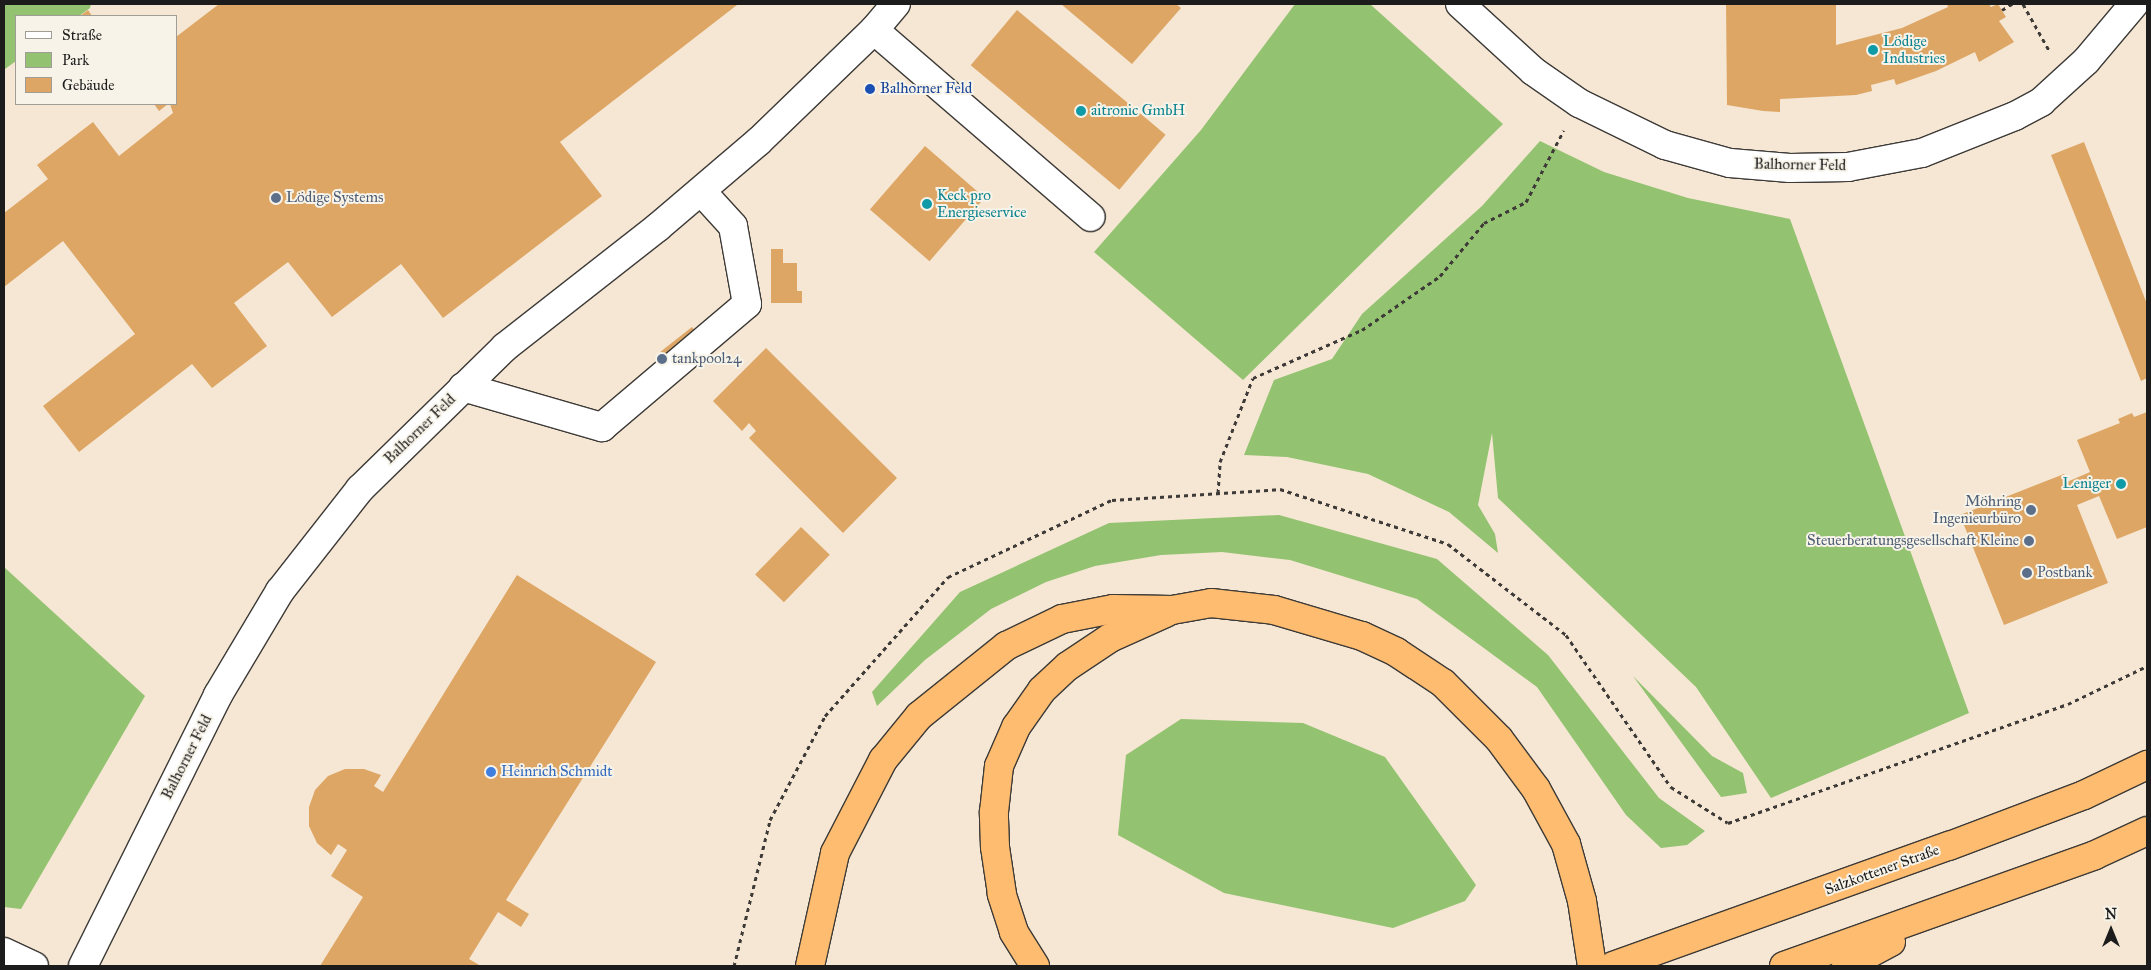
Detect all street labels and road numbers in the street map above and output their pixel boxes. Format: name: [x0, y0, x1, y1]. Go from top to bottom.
street label: Balhorner Feld: [1754, 155, 1846, 175]
street label: Balhorner Feld: [381, 390, 459, 468]
street label: Balhorner Feld: [158, 712, 216, 802]
street label: Salzkottener Straße: [1822, 841, 1942, 899]

